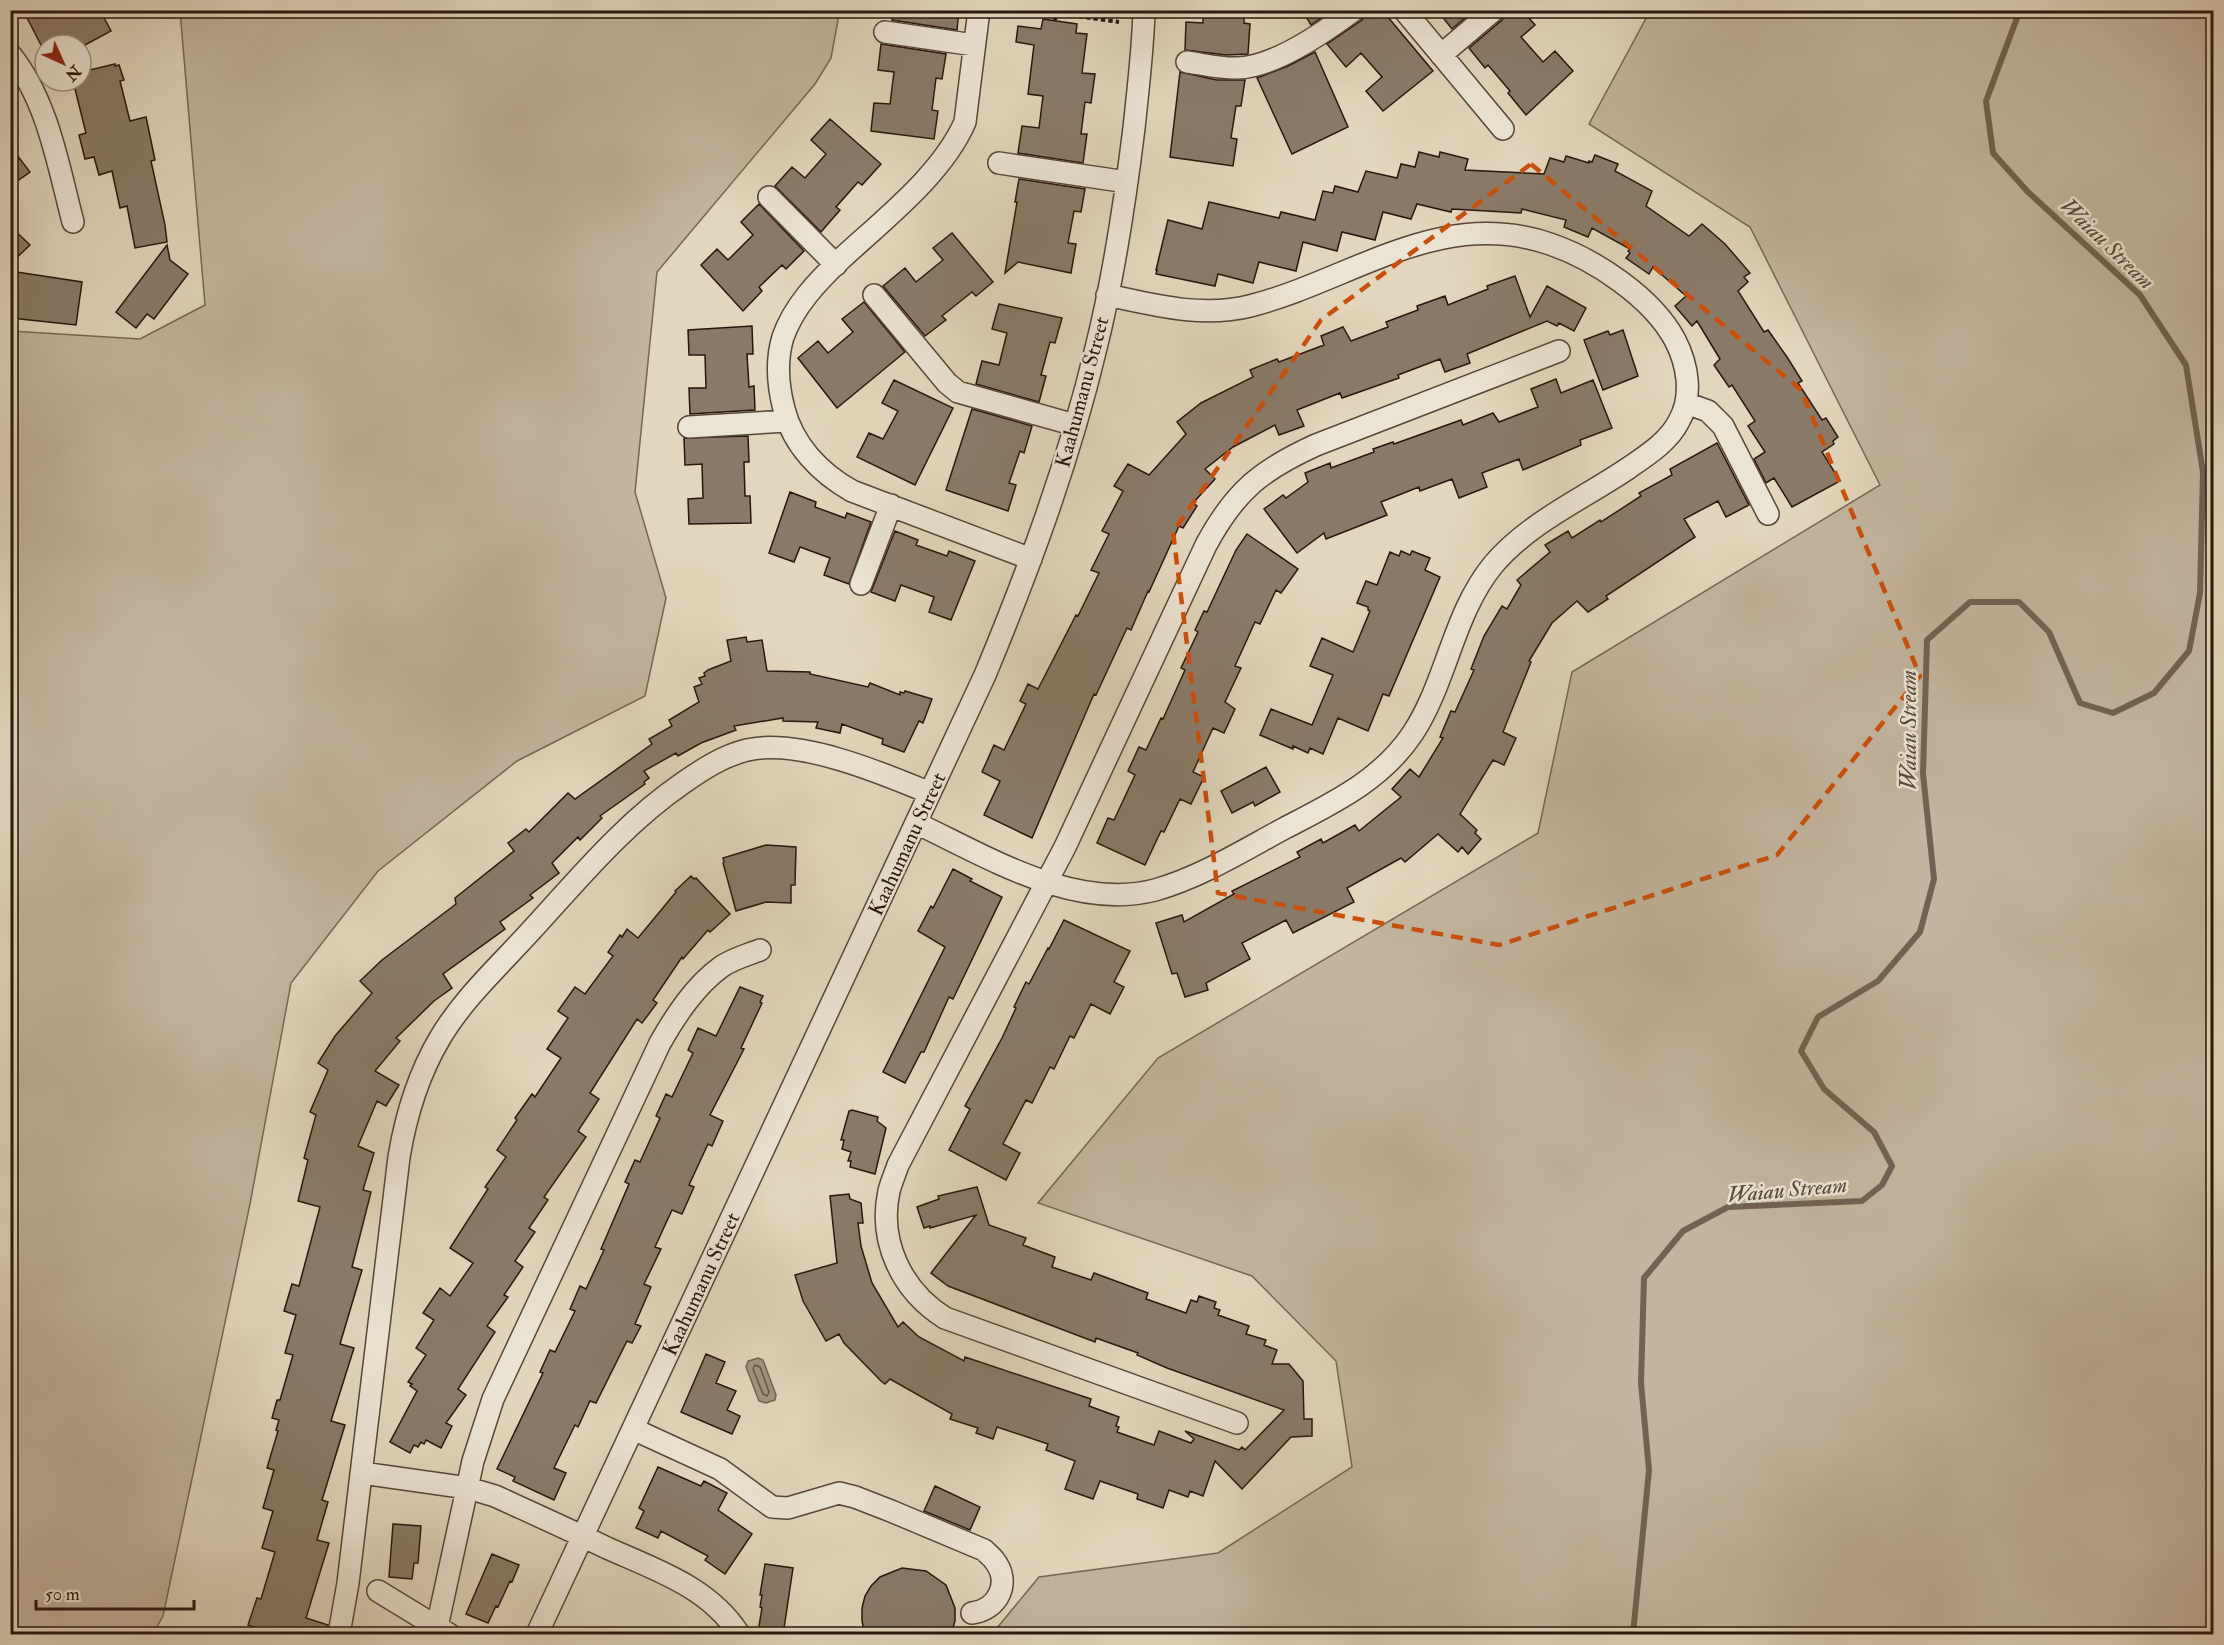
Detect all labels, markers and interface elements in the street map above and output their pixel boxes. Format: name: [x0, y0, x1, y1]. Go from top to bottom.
north arrow: [33, 33, 93, 93]
text: N: [60, 60, 86, 86]
water label: Waiau Stream: [2054, 192, 2160, 295]
street label: Kaahumanu Street: [1049, 314, 1116, 471]
water label: Waiau Stream: [1895, 670, 1923, 790]
street label: Kaahumanu Street: [862, 768, 953, 920]
water label: Waiau Stream: [1726, 1171, 1848, 1209]
street label: Kaahumanu Street: [656, 1208, 747, 1360]
scale bar: [36, 1573, 194, 1611]
text: 50 m: [45, 1583, 80, 1606]

